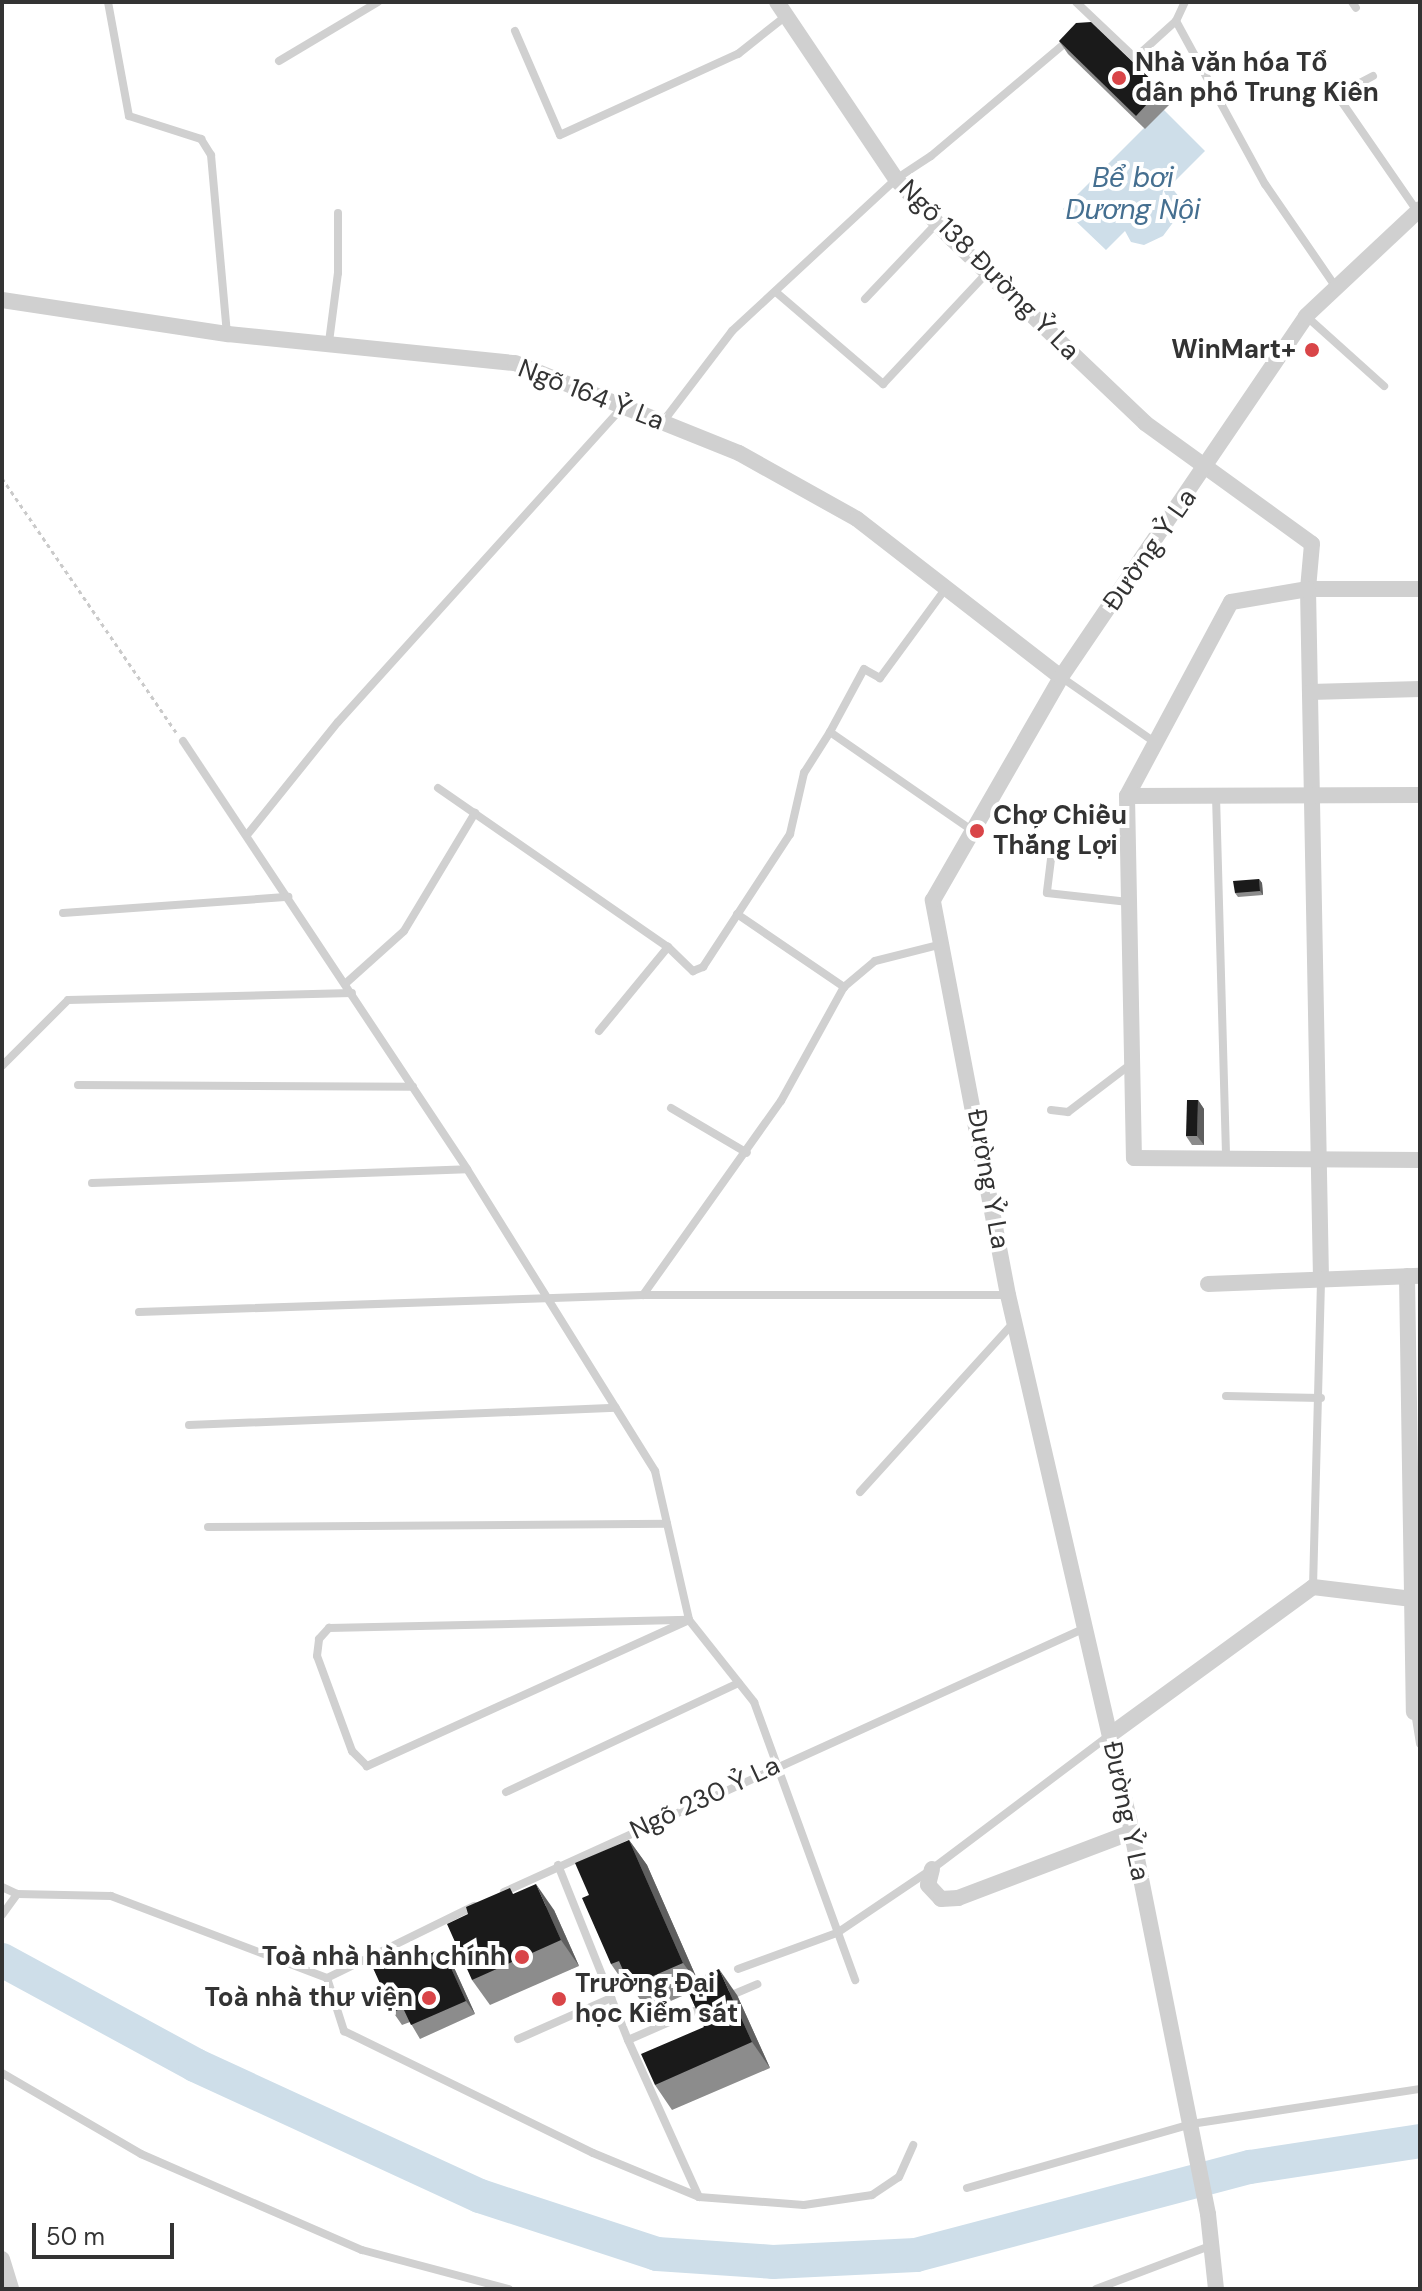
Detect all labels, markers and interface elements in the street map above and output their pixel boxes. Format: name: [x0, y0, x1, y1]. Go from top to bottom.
place label: Nhà văn hóa Tổ dân phố Trung Kiên: [1135, 47, 1379, 108]
marker: Nhà văn hóa Tổ dân phố Trung Kiên: [1110, 69, 1128, 87]
water label: Bể bơi Dương Nội: [1065, 161, 1201, 227]
street label: Ngõ 138 Đường Ỷ La: [892, 173, 1086, 367]
place label: WinMart+: [1171, 334, 1296, 366]
marker: WinMart+: [1303, 341, 1321, 359]
street label: Ngõ 164 Ỷ La: [514, 353, 668, 437]
street label: Đường Ỷ La: [1097, 483, 1203, 617]
place label: Chợ Chiều Thắng Lợi: [993, 800, 1127, 862]
marker: Chợ Chiều Thắng Lợi: [968, 822, 986, 840]
street label: Đường Ỷ La: [960, 1107, 1016, 1251]
street label: Đường Ỷ La: [1096, 1739, 1156, 1883]
street label: Ngõ 230 Ỷ La: [625, 1750, 785, 1846]
place label: Toà nhà hành chính: [262, 1941, 506, 1973]
marker: Toà nhà hành chính: [513, 1948, 531, 1966]
place label: Trường Đại học Kiểm sát: [575, 1968, 738, 2030]
place label: Toà nhà thư viện: [205, 1982, 413, 2014]
marker: Toà nhà thư viện: [420, 1989, 438, 2007]
marker: Trường Đại học Kiểm sát: [550, 1990, 568, 2008]
scale bar: [36, 2207, 178, 2257]
text: 50 m: [46, 2221, 105, 2252]

